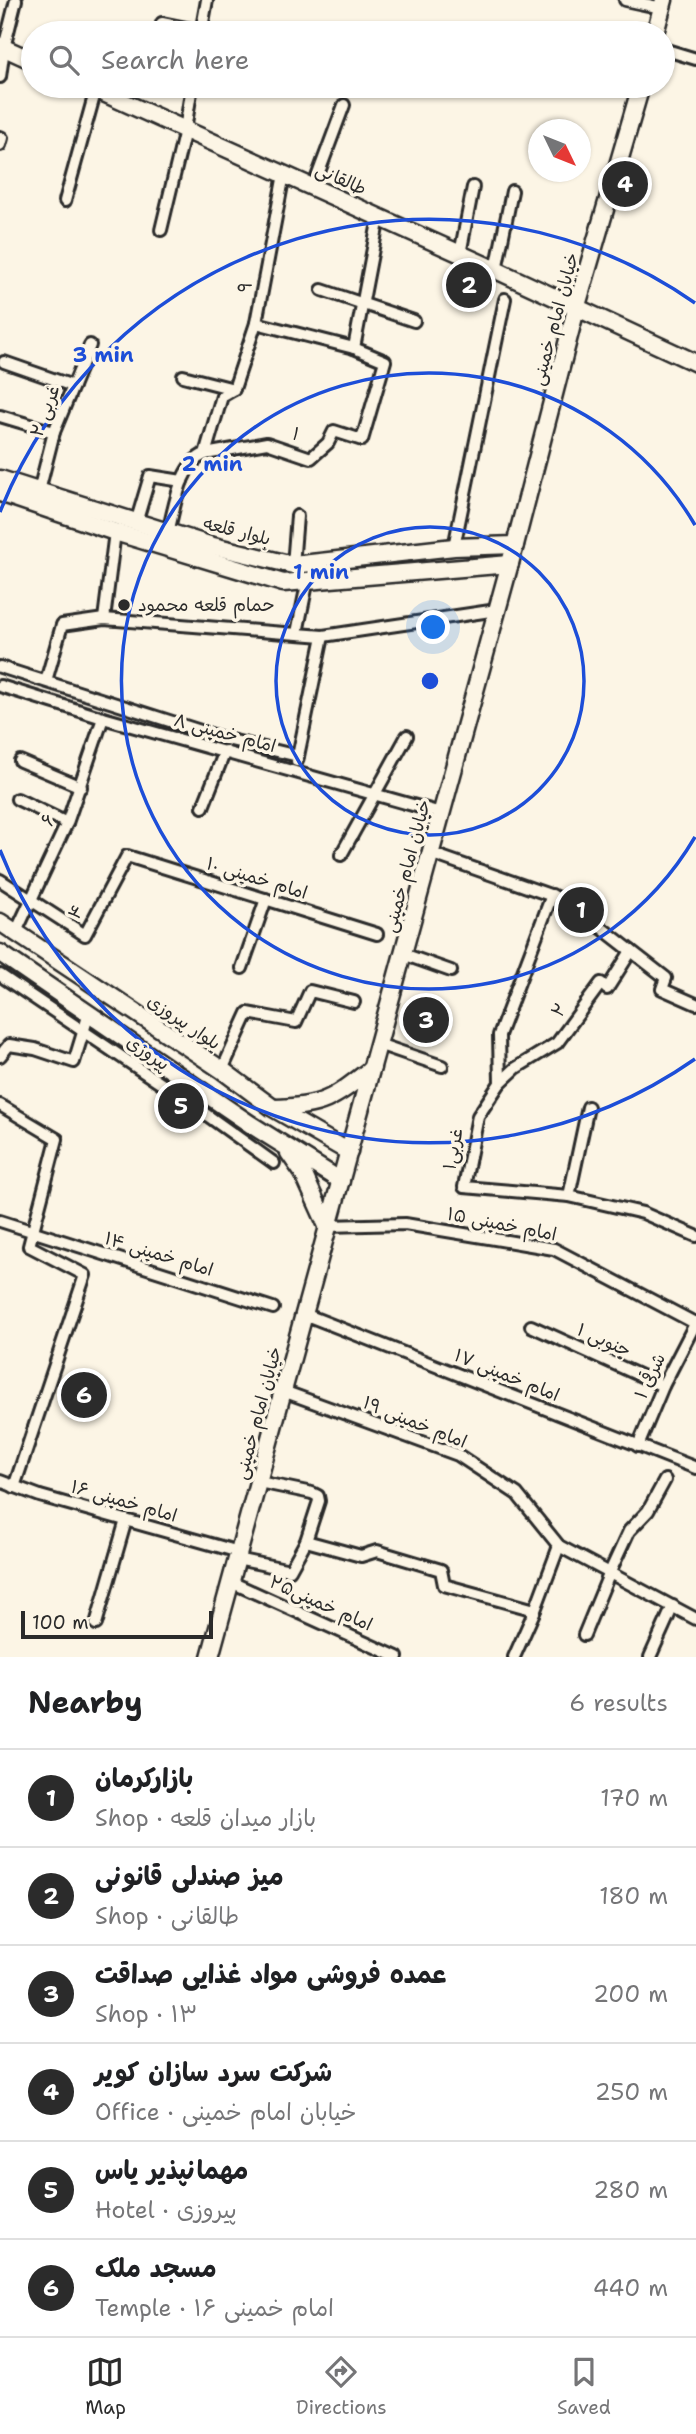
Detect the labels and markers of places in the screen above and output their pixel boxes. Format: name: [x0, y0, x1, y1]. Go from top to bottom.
pin: 4: [602, 158, 648, 210]
pin: 2: [446, 259, 492, 311]
place label: حمام قلعه محمود: [138, 593, 274, 619]
marker: حمام قلعه محمود: [116, 597, 132, 613]
centre of rings: [418, 669, 442, 693]
pin: 1: [558, 884, 604, 936]
pin: 3: [403, 994, 449, 1046]
pin: 5: [158, 1080, 204, 1132]
pin: 6: [61, 1369, 107, 1421]

